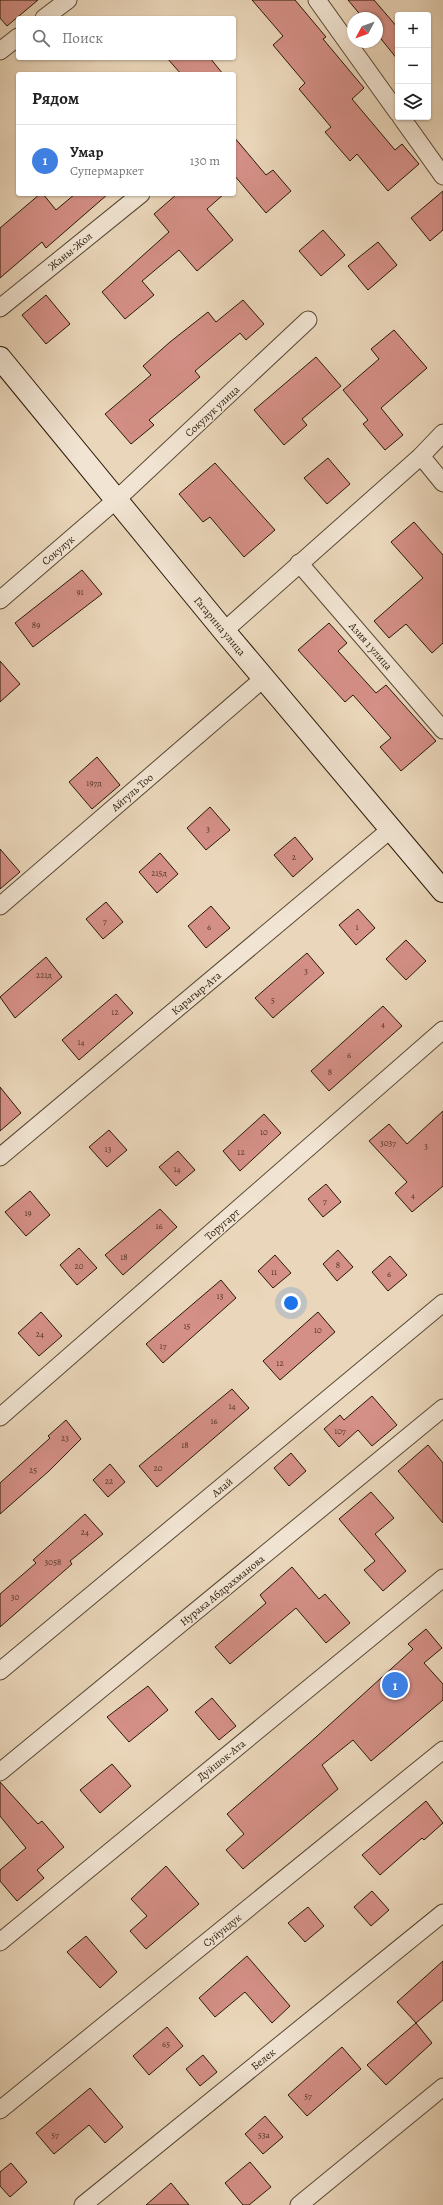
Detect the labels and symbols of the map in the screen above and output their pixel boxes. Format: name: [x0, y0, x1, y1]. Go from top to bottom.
north arrow: [347, 12, 383, 48]
street label: Жаны-Жол: [45, 229, 96, 274]
street label: Сокулук улица: [182, 382, 243, 440]
street label: Сокулук: [39, 532, 78, 569]
house number: 91: [76, 586, 84, 598]
street label: Гагарина улица: [190, 593, 250, 660]
street label: Азия 1 улица: [345, 618, 396, 674]
house number: 89: [32, 619, 40, 631]
street label: Айгуль Тоо: [107, 770, 157, 815]
house number: 197д: [86, 777, 102, 789]
house number: 3: [206, 823, 210, 835]
house number: 2: [292, 851, 297, 863]
house number: 215д: [151, 867, 167, 879]
house number: 7: [103, 915, 107, 927]
house number: 6: [207, 921, 211, 933]
house number: 1: [355, 921, 359, 933]
house number: 3: [304, 965, 308, 977]
street label: Карагыр-Ата: [168, 968, 225, 1019]
house number: 221д: [36, 969, 53, 981]
house number: 5: [271, 994, 275, 1006]
house number: 12: [111, 1006, 119, 1018]
house number: 4: [381, 1018, 385, 1030]
house number: 14: [77, 1036, 85, 1048]
house number: 6: [347, 1049, 351, 1061]
house number: 8: [328, 1066, 332, 1078]
house number: 10: [260, 1126, 268, 1138]
house number: 3037: [380, 1137, 396, 1149]
house number: 3: [424, 1140, 428, 1152]
house number: 13: [105, 1143, 112, 1155]
house number: 12: [237, 1146, 245, 1158]
house number: 14: [173, 1163, 181, 1175]
house number: 4: [411, 1189, 415, 1201]
house number: 7: [323, 1195, 327, 1207]
street label: Торугарт: [202, 1205, 243, 1244]
house number: 19: [24, 1207, 32, 1219]
house number: 16: [155, 1220, 163, 1232]
house number: 18: [120, 1251, 128, 1263]
house number: 8: [336, 1259, 340, 1271]
house number: 20: [74, 1260, 84, 1272]
house number: 11: [271, 1266, 277, 1278]
house number: 6: [387, 1268, 391, 1280]
house number: 13: [217, 1290, 224, 1302]
your location: [281, 1293, 301, 1313]
house number: 15: [184, 1320, 191, 1332]
house number: 10: [314, 1324, 322, 1336]
house number: 24: [36, 1328, 44, 1340]
house number: 17: [160, 1340, 167, 1352]
house number: 12: [276, 1357, 284, 1369]
house number: 14: [228, 1400, 236, 1412]
house number: 16: [210, 1415, 218, 1427]
house number: 107: [334, 1425, 346, 1437]
house number: 23: [61, 1432, 69, 1444]
house number: 18: [181, 1439, 189, 1451]
house number: 20: [153, 1462, 163, 1474]
house number: 25: [29, 1464, 37, 1476]
street label: Алай: [208, 1474, 236, 1501]
house number: 22: [105, 1475, 114, 1487]
house number: 24: [81, 1526, 89, 1538]
street label: Нурака Абдрахманова: [177, 1551, 269, 1629]
house number: 3058: [45, 1556, 61, 1568]
house number: 30: [11, 1591, 19, 1603]
pin: 1: [382, 1670, 408, 1700]
street label: Дуйшок-Ата: [194, 1736, 249, 1785]
street label: Суйундук: [200, 1910, 245, 1951]
house number: 65: [162, 2038, 170, 2050]
street label: Белек: [248, 2045, 279, 2074]
house number: 57: [304, 2090, 312, 2102]
house number: 57: [51, 2129, 59, 2141]
house number: 53а: [258, 2129, 271, 2141]

